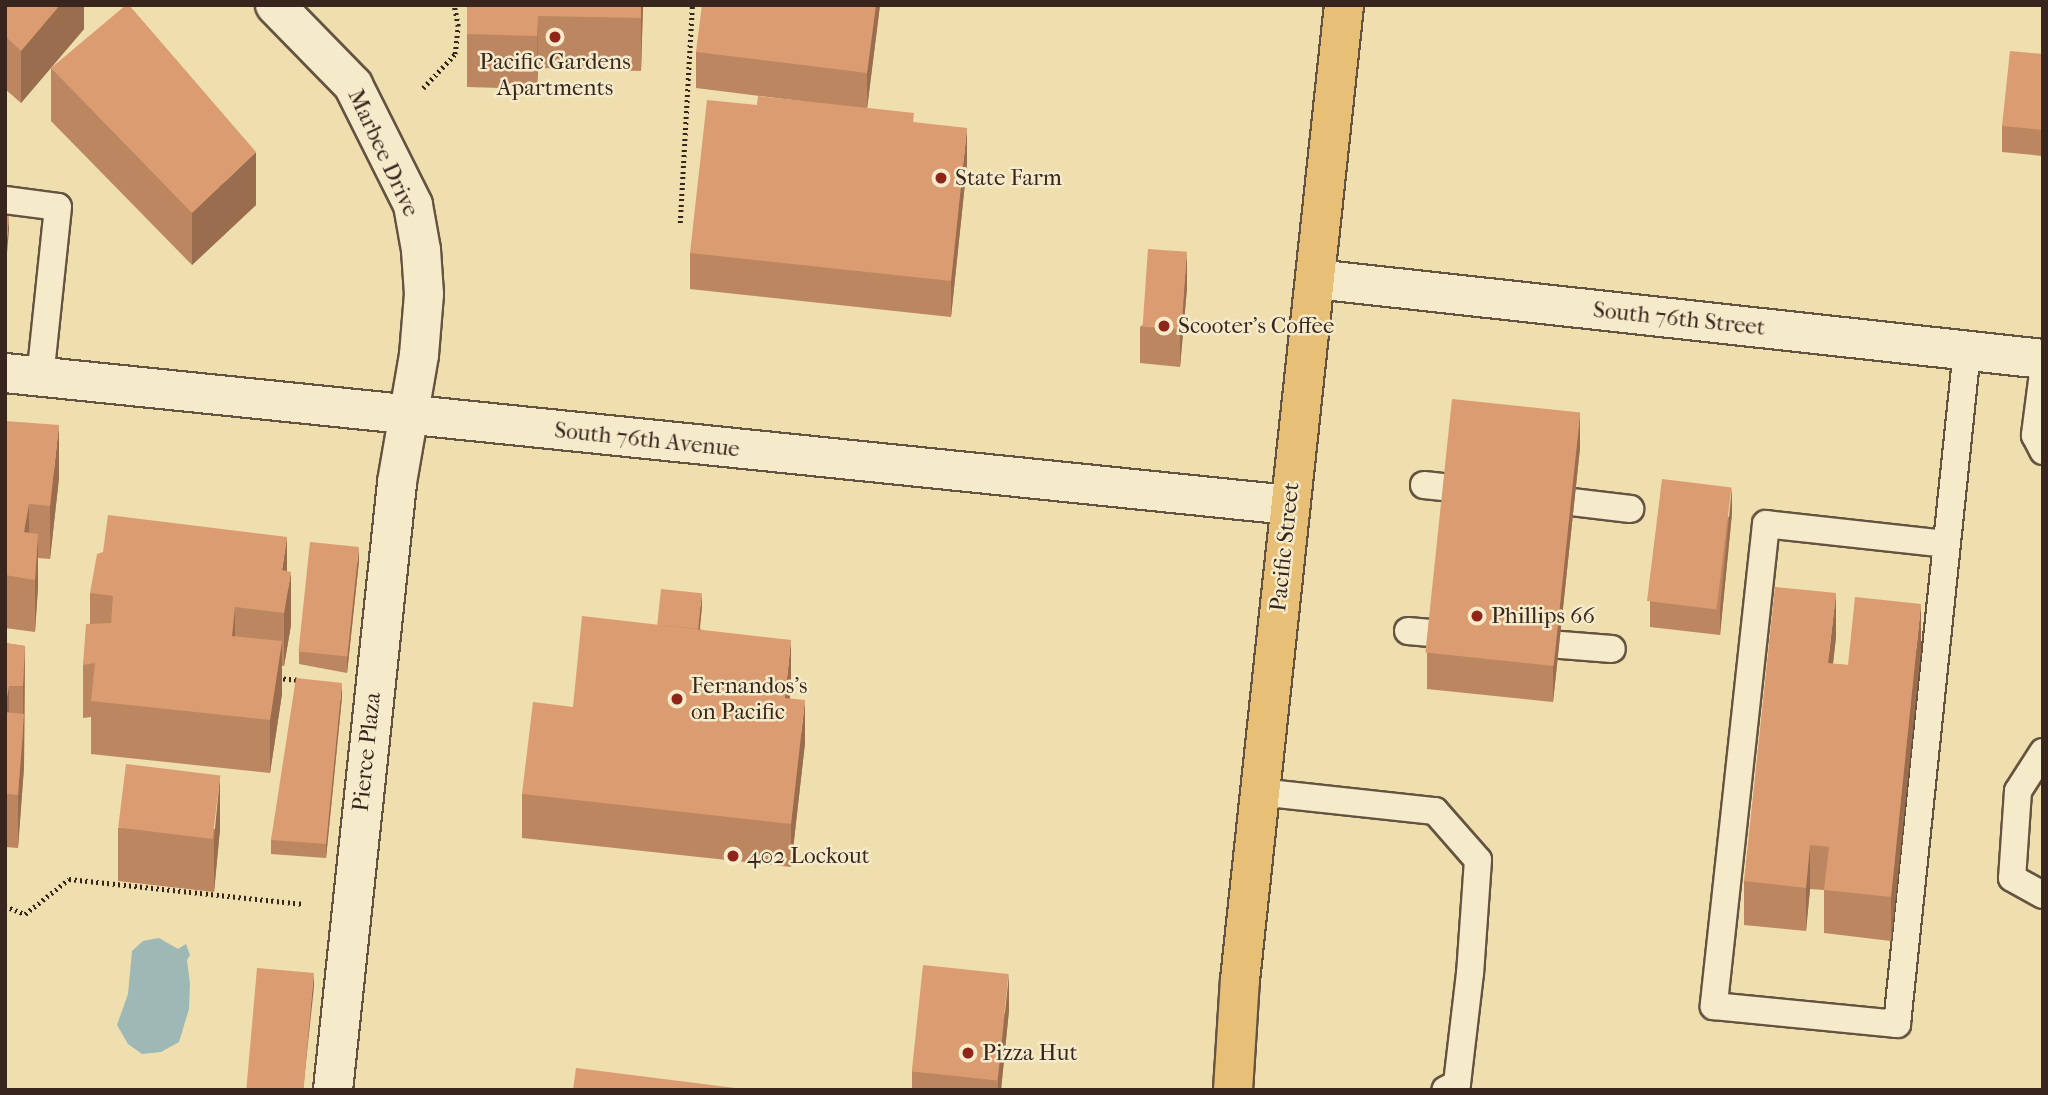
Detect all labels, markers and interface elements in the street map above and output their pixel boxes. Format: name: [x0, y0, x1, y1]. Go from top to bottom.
marker: Pacific Gardens Apartments: [547, 29, 563, 45]
place label: Pacific Gardens Apartments: [479, 48, 631, 102]
street label: Marbee Drive: [341, 85, 425, 221]
place label: State Farm: [955, 164, 1062, 192]
marker: State Farm: [933, 170, 949, 186]
street label: South 76th Street: [1592, 296, 1766, 342]
place label: Scooter's Coffee: [1178, 312, 1334, 340]
marker: Scooter's Coffee: [1156, 318, 1172, 334]
street label: South 76th Avenue: [553, 417, 741, 463]
street label: Pacific Street: [1264, 481, 1306, 613]
place label: Phillips 66: [1491, 602, 1595, 630]
marker: Phillips 66: [1469, 608, 1485, 624]
place label: Fernandos's on Pacific: [691, 672, 808, 726]
street label: Pierce Plaza: [347, 691, 387, 813]
marker: Fernandos's on Pacific: [669, 691, 685, 707]
place label: 402 Lockout: [747, 842, 870, 870]
marker: 402 Lockout: [725, 848, 741, 864]
place label: Pizza Hut: [982, 1039, 1078, 1067]
marker: Pizza Hut: [960, 1045, 976, 1061]

